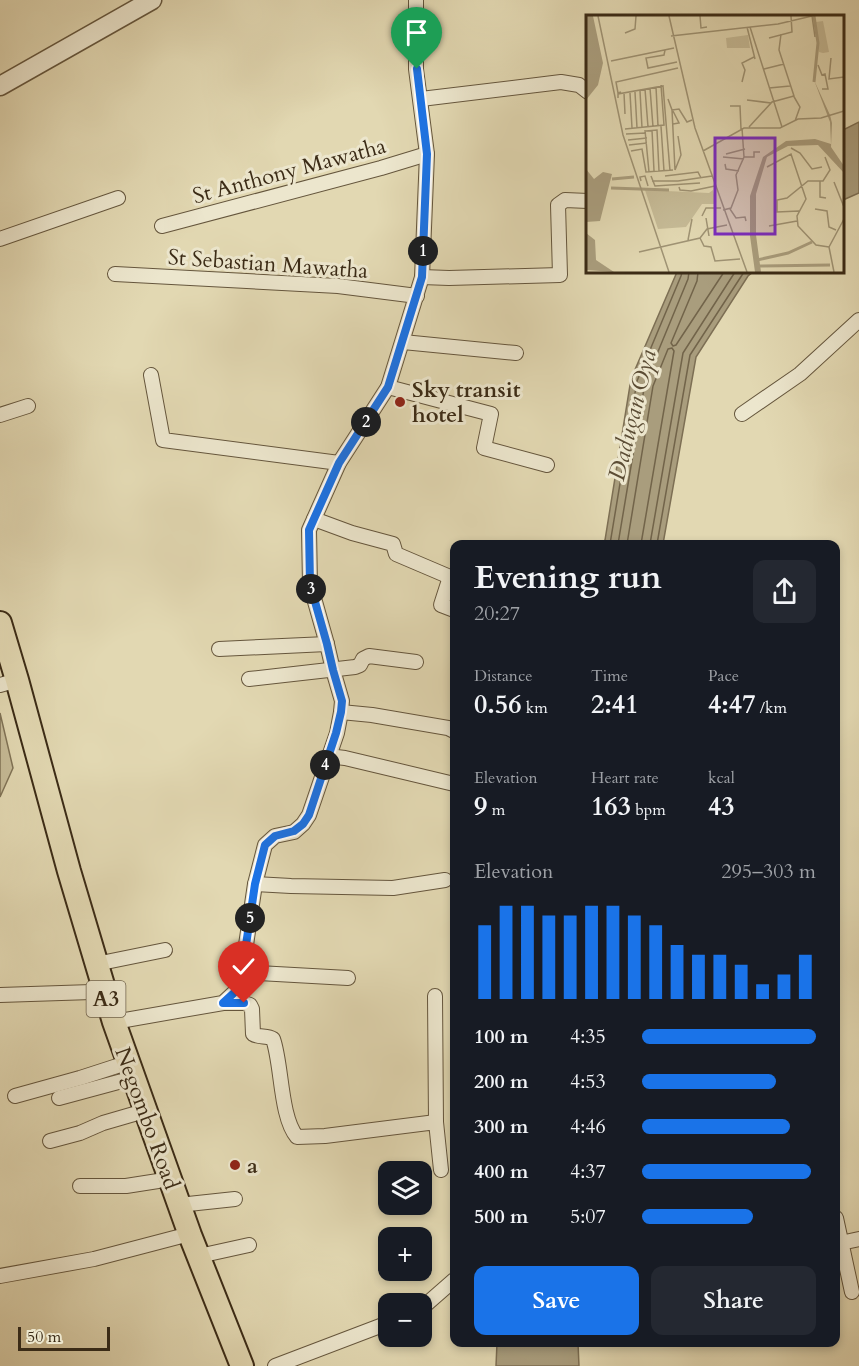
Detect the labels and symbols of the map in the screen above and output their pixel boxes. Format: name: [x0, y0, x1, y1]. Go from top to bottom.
pin: [391, 7, 442, 69]
inset map: [586, 15, 844, 273]
street label: St Anthony Mawatha: [189, 131, 390, 211]
pin: 1: [408, 236, 438, 266]
street label: St Sebastian Mawatha: [167, 242, 369, 286]
water label: Dadugan Oya: [600, 346, 665, 484]
place label: Sky transit hotel: [412, 375, 521, 430]
marker: Sky transit hotel: [393, 395, 407, 409]
pin: 2: [351, 407, 381, 437]
pin: 3: [296, 574, 326, 604]
pin: 4: [310, 750, 340, 780]
pin: 5: [235, 903, 265, 933]
pin: [218, 941, 269, 1003]
road number: A3: [86, 981, 126, 1017]
street label: Negombo Road: [107, 1043, 187, 1194]
place label: a: [247, 1151, 258, 1181]
marker: a: [228, 1158, 242, 1172]
scale bar: [18, 1324, 110, 1352]

